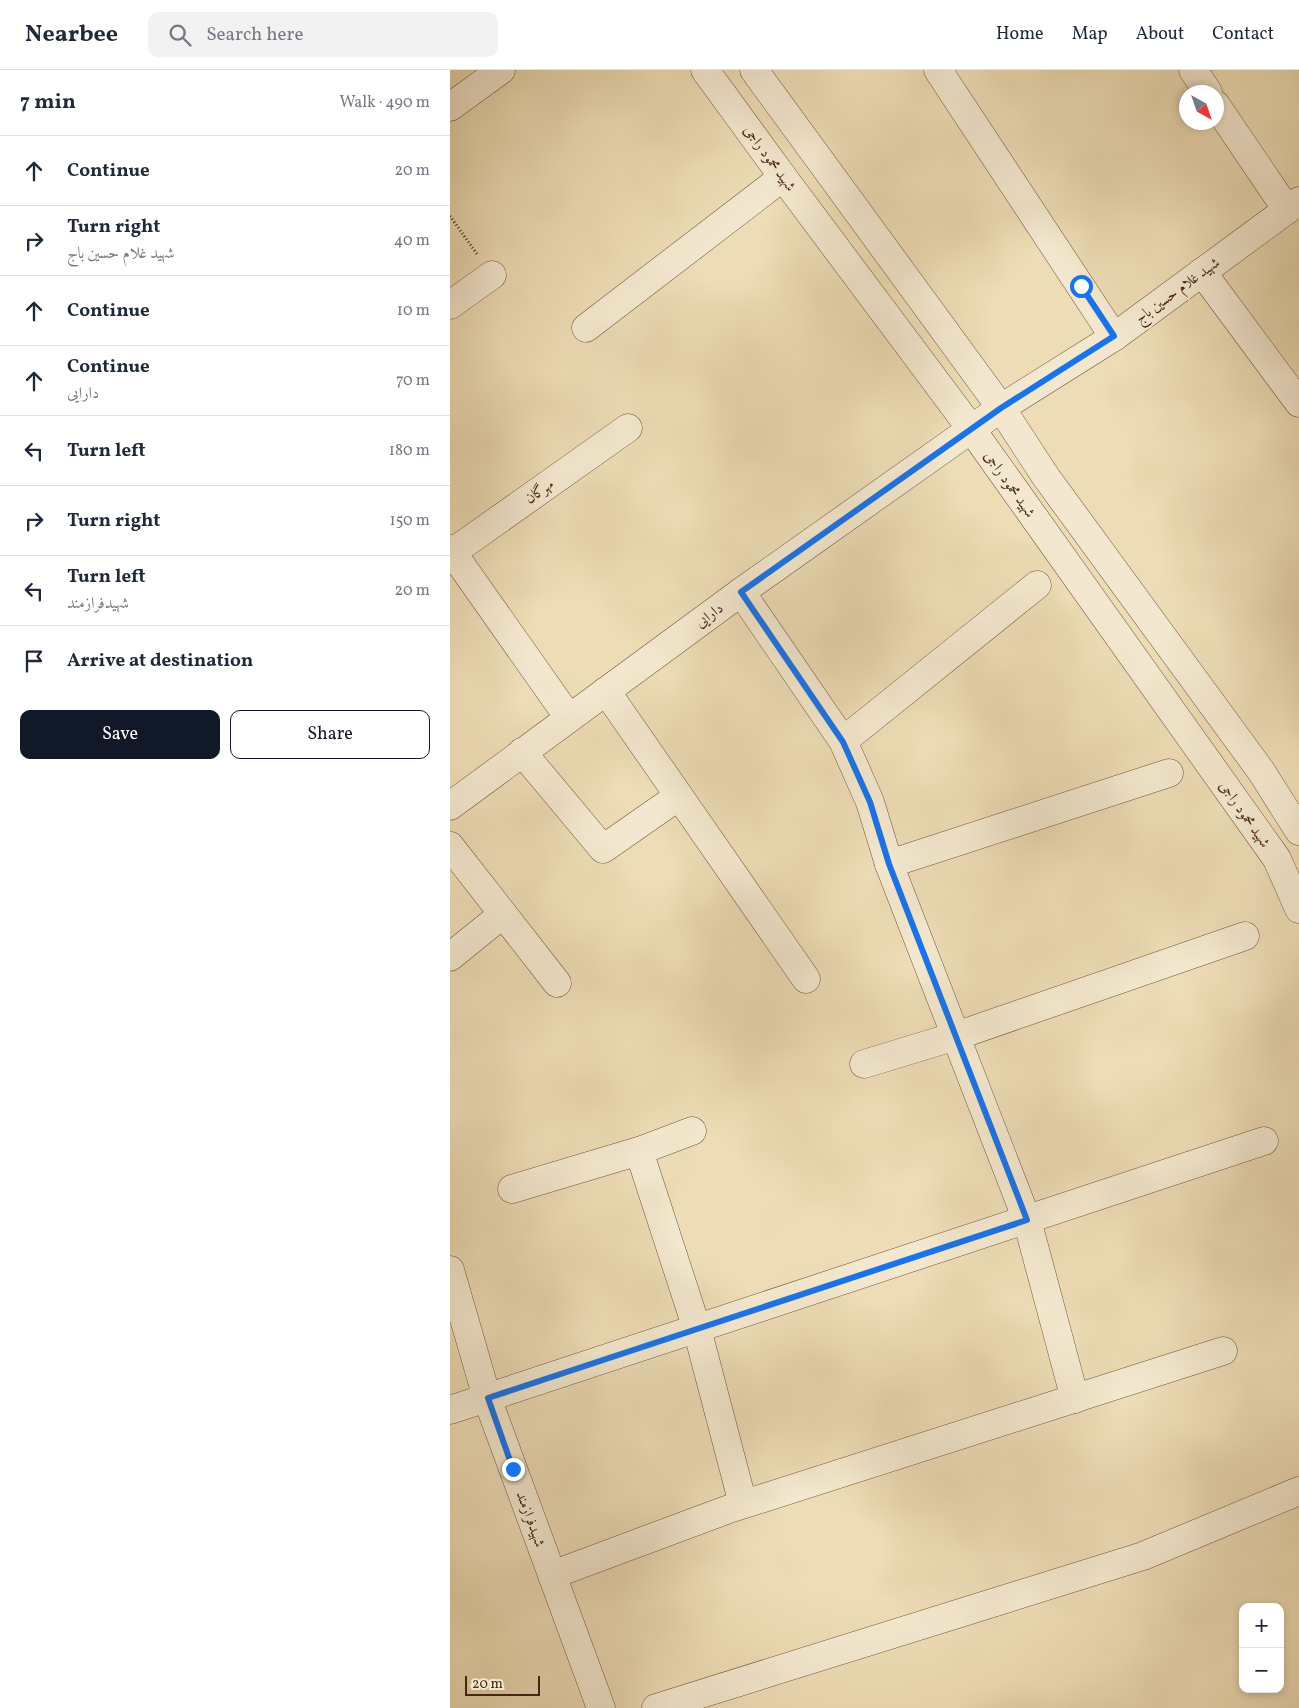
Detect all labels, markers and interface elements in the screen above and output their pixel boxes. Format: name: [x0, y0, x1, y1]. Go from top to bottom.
search box: [148, 12, 498, 57]
text: Nearbee: [25, 18, 118, 52]
icon: search: [166, 21, 194, 49]
text: Search here: [206, 22, 303, 48]
text: Home: [996, 22, 1044, 47]
text: Map: [1072, 22, 1108, 47]
text: About: [1136, 22, 1184, 47]
text: Contact: [1212, 22, 1274, 47]
north arrow: [1179, 85, 1224, 130]
text: 7 min: [20, 88, 76, 117]
text: Walk · 490 m: [339, 92, 430, 114]
street label: شهید محمود راجی: [738, 121, 800, 196]
icon: ahead: [20, 157, 48, 185]
text: Continue: [67, 158, 150, 184]
text: 20 m: [395, 160, 430, 182]
text: Turn right: [67, 214, 160, 240]
icon: right: [20, 227, 48, 255]
text: 40 m: [394, 230, 430, 252]
text: شهید غلام حسین باج: [67, 243, 174, 265]
street label: شهید غلام حسین باج: [1131, 253, 1225, 330]
route start: [1070, 275, 1093, 298]
icon: ahead: [20, 297, 48, 325]
text: Continue: [67, 298, 150, 324]
text: 10 m: [397, 300, 430, 322]
text: Continue: [67, 354, 150, 380]
icon: ahead: [20, 367, 48, 395]
text: 70 m: [396, 370, 430, 392]
text: دارایی: [67, 383, 99, 405]
icon: left: [20, 437, 48, 465]
text: Turn left: [67, 438, 146, 464]
text: 180 m: [389, 440, 430, 462]
street label: شهید محمود راجی: [978, 447, 1040, 523]
street label: مهرگان: [521, 475, 559, 510]
icon: right: [20, 507, 48, 535]
text: Turn right: [67, 508, 160, 534]
text: 150 m: [389, 510, 430, 532]
text: Turn left: [67, 564, 146, 590]
icon: left: [20, 577, 48, 605]
text: 20 m: [395, 580, 430, 602]
text: شهیدفرازمند: [67, 593, 129, 615]
street label: دارایی: [691, 599, 728, 634]
icon: arrive: [20, 647, 48, 675]
text: Arrive at destination: [67, 648, 253, 674]
button: Save: [20, 710, 220, 759]
button: Share: [230, 710, 430, 759]
street label: شهید محمود راجی: [1213, 777, 1275, 853]
route end: [502, 1458, 525, 1481]
street label: شهیدفرازمند: [510, 1489, 549, 1550]
map controls: [1239, 1603, 1284, 1693]
button: +: [1239, 1603, 1284, 1648]
button: −: [1239, 1648, 1284, 1693]
scale bar: [465, 1673, 540, 1696]
text: 20 m: [472, 1675, 503, 1694]

